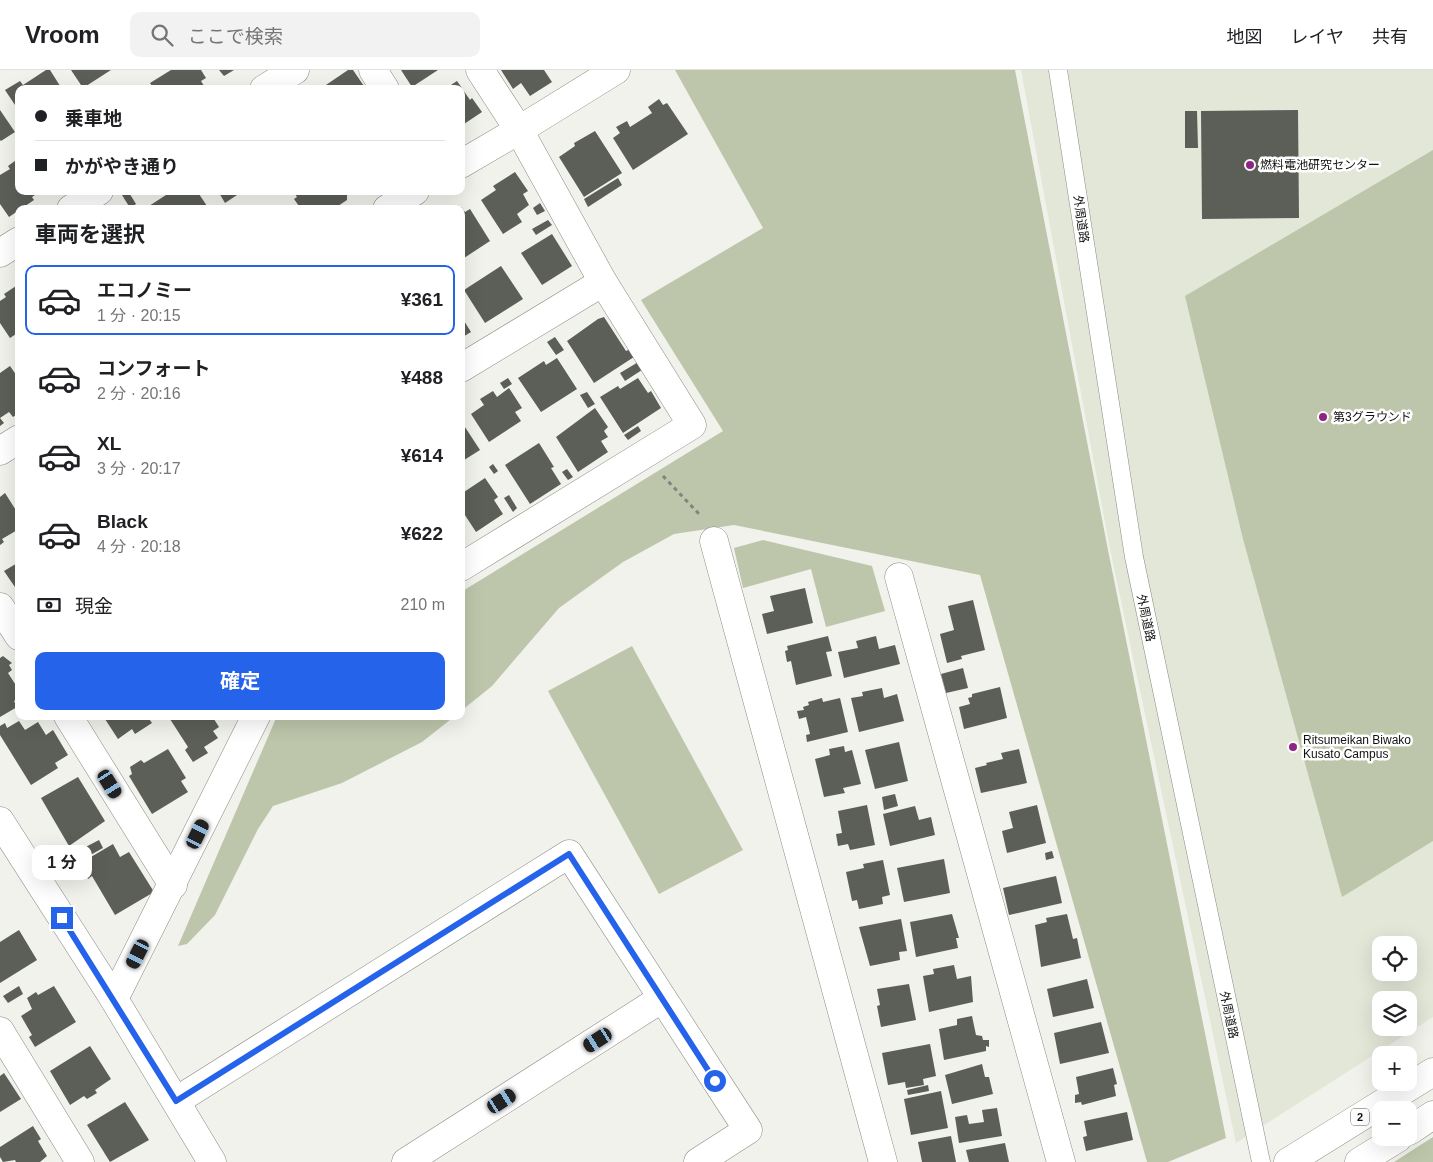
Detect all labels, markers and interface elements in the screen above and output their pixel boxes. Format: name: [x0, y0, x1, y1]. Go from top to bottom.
search box: [130, 12, 480, 57]
text: Vroom: [25, 21, 100, 48]
icon: search: [148, 21, 176, 49]
text: ここで検索: [188, 26, 283, 47]
text: 地図: [1227, 27, 1263, 47]
text: レイヤ: [1291, 27, 1344, 47]
text: 共有: [1372, 27, 1408, 47]
text: 乗車地: [65, 108, 122, 129]
text: かがやき通り: [65, 156, 179, 177]
place label: 燃料電池研究センター: [1260, 158, 1380, 172]
marker: 燃料電池研究センター: [1244, 159, 1256, 171]
street label: 外周道路: [1071, 194, 1091, 244]
text: 車両を選択: [35, 222, 145, 247]
icon: car: [37, 278, 82, 323]
text: エコノミー: [97, 280, 192, 301]
text: ¥361: [401, 289, 443, 310]
text: 1 分 · 20:15: [97, 307, 181, 324]
icon: car: [37, 356, 82, 401]
text: コンフォート: [97, 358, 210, 379]
text: ¥488: [401, 367, 443, 388]
text: 2 分 · 20:16: [97, 385, 181, 402]
place label: 第3グラウンド: [1333, 410, 1412, 424]
marker: 第3グラウンド: [1317, 411, 1329, 423]
text: XL: [97, 433, 121, 454]
icon: car: [37, 434, 82, 479]
text: ¥614: [401, 445, 443, 466]
text: 3 分 · 20:17: [97, 460, 181, 477]
text: Black: [97, 511, 148, 532]
icon: car: [37, 512, 82, 557]
text: ¥622: [401, 523, 443, 544]
text: 4 分 · 20:18: [97, 538, 181, 555]
icon: cash: [35, 591, 63, 619]
street label: 外周道路: [1134, 593, 1158, 643]
text: 現金: [75, 596, 113, 617]
text: 210 m: [401, 596, 445, 613]
button: 確定: [35, 652, 445, 710]
place label: Ritsumeikan Biwako Kusato Campus: [1303, 733, 1411, 761]
marker: Ritsumeikan Biwako Kusato Campus: [1287, 741, 1299, 753]
car: [95, 767, 124, 801]
car: [184, 817, 211, 851]
callout: 1 分: [32, 846, 92, 880]
text: 1 分: [47, 854, 77, 871]
route end: [51, 907, 73, 929]
map controls: [1372, 936, 1417, 1146]
button: locate: [1372, 936, 1417, 981]
car: [124, 937, 151, 971]
street label: 外周道路: [1217, 990, 1241, 1040]
button: layers: [1372, 991, 1417, 1036]
car: [581, 1026, 614, 1054]
button: +: [1372, 1046, 1417, 1091]
route start: [704, 1070, 726, 1092]
car: [485, 1087, 518, 1115]
button: −: [1372, 1101, 1417, 1146]
road number: 2: [1351, 1108, 1369, 1126]

